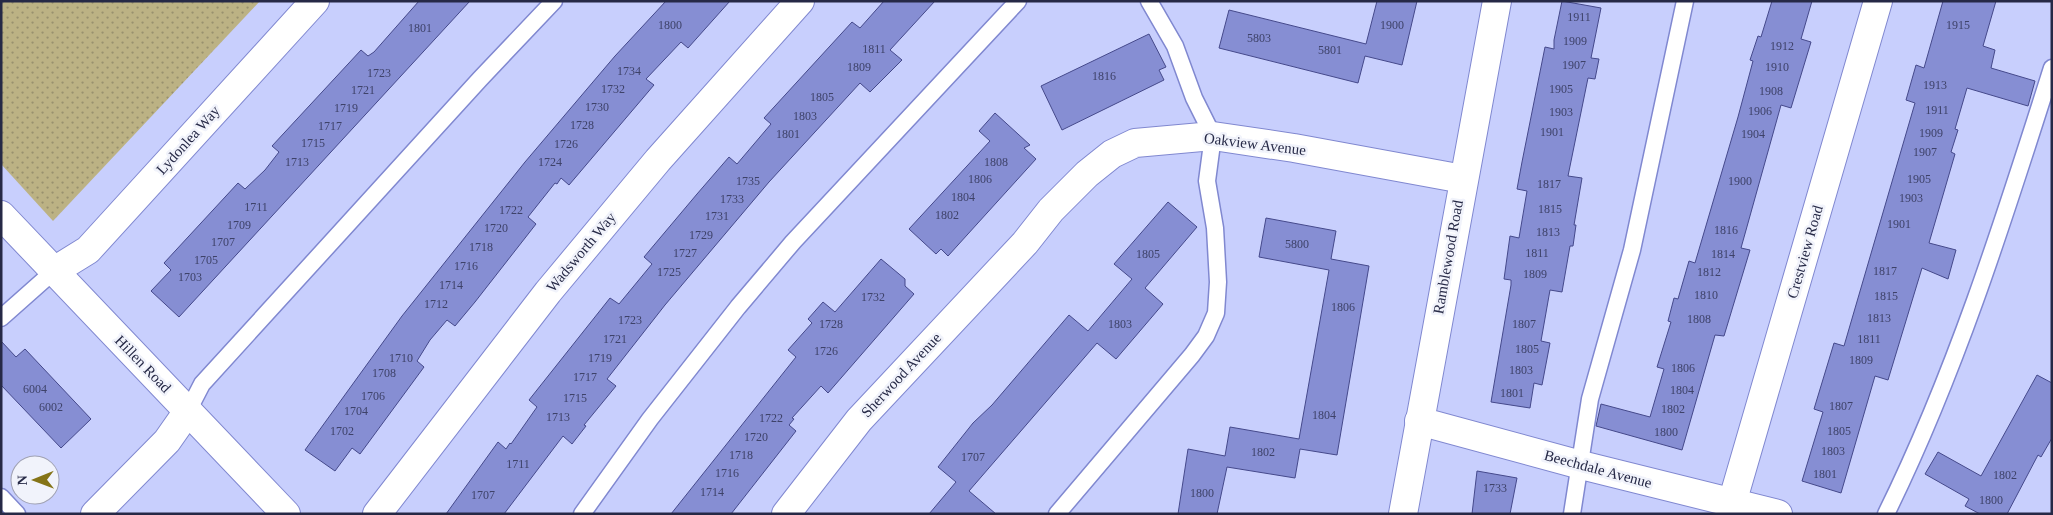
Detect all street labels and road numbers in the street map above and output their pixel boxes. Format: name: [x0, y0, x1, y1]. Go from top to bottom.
street label: Lydonlea Way: [153, 102, 223, 177]
street label: Oakview Avenue: [1203, 130, 1307, 158]
street label: Ramblewood Road: [1430, 198, 1466, 315]
street label: Crestview Road: [1784, 203, 1826, 300]
street label: Wadsworth Way: [543, 209, 619, 295]
street label: Sherwood Avenue: [858, 329, 944, 420]
street label: Hillen Road: [112, 332, 174, 396]
street label: Beechdale Avenue: [1542, 447, 1654, 491]

